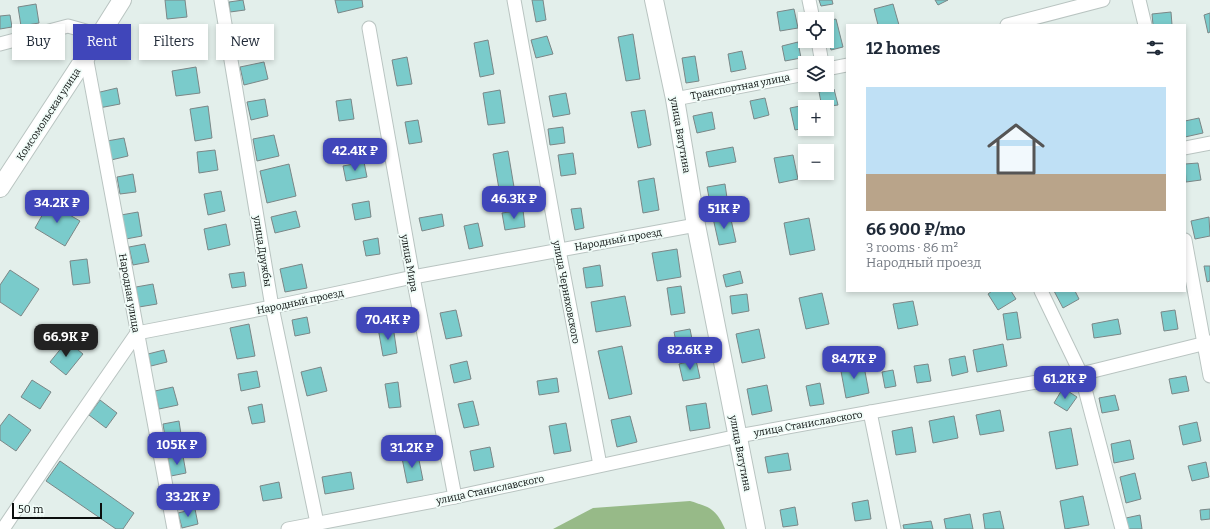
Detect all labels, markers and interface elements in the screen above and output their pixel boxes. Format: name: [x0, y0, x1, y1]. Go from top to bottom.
map controls: [798, 12, 834, 180]
button: locate: [798, 12, 834, 48]
chip: Buy: [12, 24, 65, 60]
chip: Rent: [73, 24, 131, 60]
chip: Filters: [139, 24, 208, 60]
chip: New: [216, 24, 274, 60]
icon: filters: [1144, 37, 1166, 59]
text: 12 homes: [866, 38, 940, 59]
button: layers: [798, 56, 834, 92]
street label: Комсомольская улица: [14, 66, 84, 163]
street label: Транспортная улица: [690, 71, 791, 102]
street label: улица Ватутина: [667, 95, 693, 175]
button: +: [798, 100, 834, 136]
icon: home: [980, 113, 1052, 185]
pin: 42.4K ₽: [318, 138, 392, 172]
text: 42.4K ₽: [332, 143, 378, 158]
button: −: [798, 144, 834, 180]
pin: 46.3K ₽: [477, 186, 551, 220]
pin: 34.2K ₽: [20, 190, 94, 224]
text: 46.3K ₽: [491, 191, 537, 206]
text: 34.2K ₽: [34, 195, 80, 210]
pin: 51K ₽: [696, 196, 752, 230]
text: 51K ₽: [708, 201, 740, 216]
street label: улица Дружбы: [250, 214, 275, 288]
text: 66 900 ₽/mo: [866, 219, 966, 240]
street label: Народный проезд: [574, 226, 663, 254]
street label: улица Мира: [398, 232, 420, 294]
street label: улица Черняховского: [550, 239, 582, 345]
text: 3 rooms · 86 m²: [866, 240, 958, 255]
street label: Народная улица: [116, 253, 142, 334]
text: Народный проезд: [866, 255, 981, 270]
street label: Народный проезд: [256, 287, 345, 317]
pin: 70.4K ₽: [351, 307, 425, 341]
text: 70.4K ₽: [365, 312, 411, 327]
pin: 66.9K ₽: [29, 324, 103, 358]
text: 66.9K ₽: [43, 329, 89, 344]
pin: 82.6K ₽: [653, 337, 727, 371]
text: 82.6K ₽: [667, 342, 713, 357]
pin: 84.7K ₽: [817, 346, 891, 380]
text: 84.7K ₽: [831, 351, 877, 366]
pin: 61.2K ₽: [1028, 366, 1102, 400]
text: 61.2K ₽: [1043, 371, 1087, 386]
street label: улица Станиславского: [752, 408, 864, 440]
street label: улица Ватутина: [727, 413, 753, 493]
pin: 105K ₽: [144, 432, 210, 466]
pin: 31.2K ₽: [375, 435, 449, 469]
text: 105K ₽: [156, 437, 198, 452]
text: 31.2K ₽: [390, 440, 434, 455]
street label: улица Станиславского: [434, 473, 545, 507]
pin: 33.2K ₽: [151, 484, 225, 518]
text: 33.2K ₽: [166, 489, 210, 504]
scale bar: [12, 501, 102, 520]
text: 50 m: [18, 503, 44, 516]

